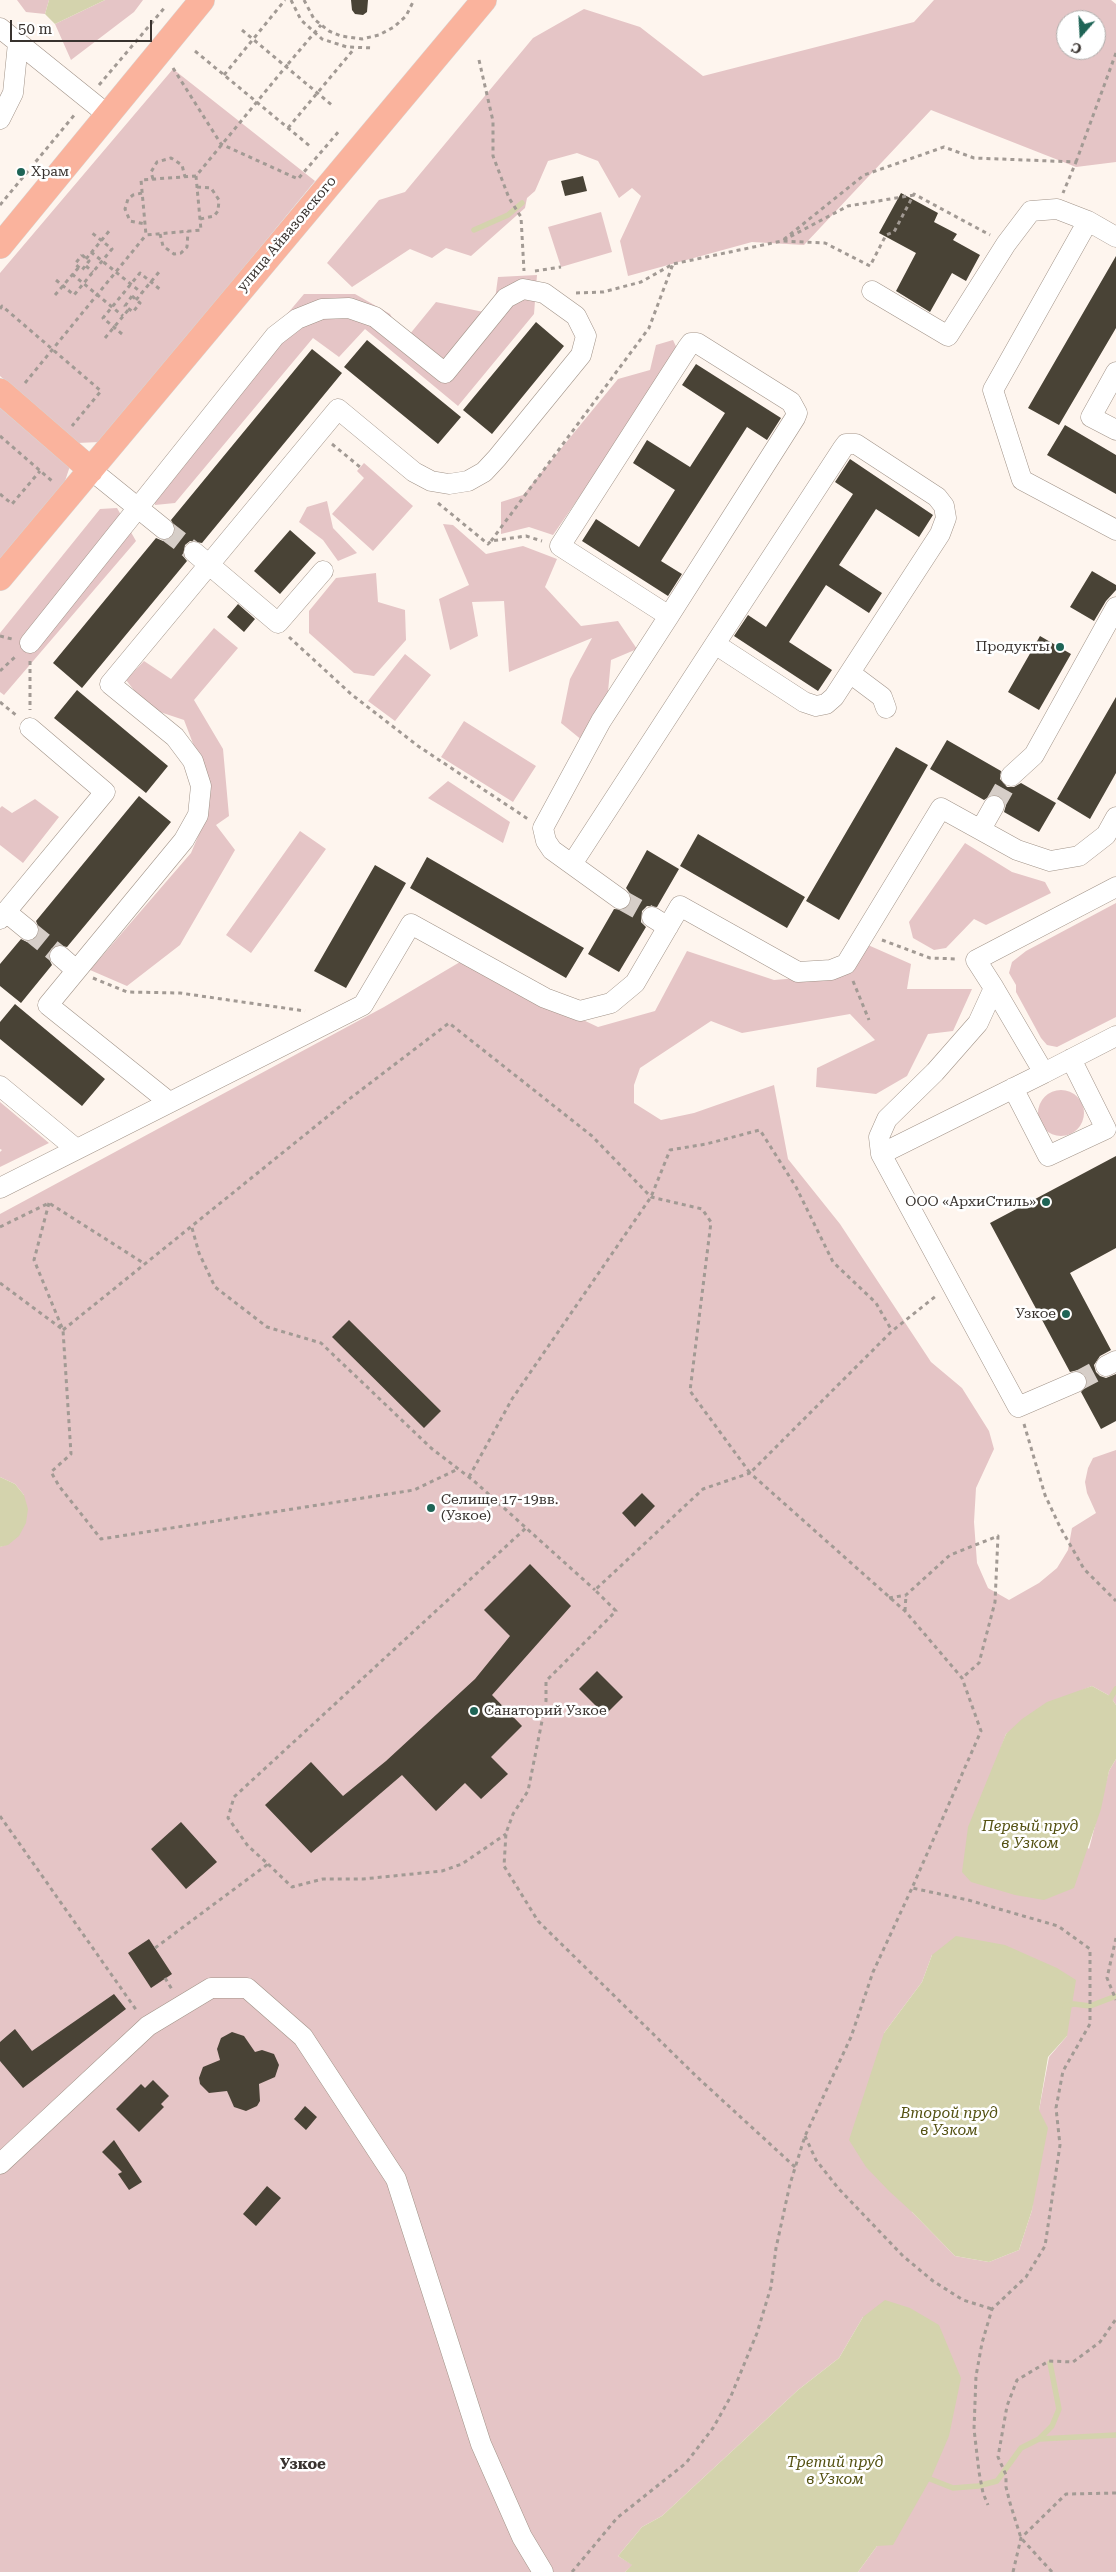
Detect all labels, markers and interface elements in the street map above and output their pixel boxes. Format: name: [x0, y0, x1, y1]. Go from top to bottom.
scale bar: [12, 10, 155, 42]
north arrow: [1056, 10, 1106, 60]
text: 50 m: [18, 20, 52, 38]
text: С: [1069, 39, 1084, 57]
place label: Храм: [31, 164, 69, 180]
marker: Храм: [15, 166, 27, 178]
street label: улица Айвазовского: [234, 173, 340, 295]
place label: Продукты: [976, 639, 1050, 655]
marker: Продукты: [1054, 641, 1066, 653]
place label: ООО «АрхиСтиль»: [905, 1194, 1036, 1210]
marker: ООО «АрхиСтиль»: [1040, 1196, 1052, 1208]
place label: Узкое: [1015, 1306, 1056, 1322]
marker: Узкое: [1060, 1308, 1072, 1320]
place label: Селище 17-19вв. (Узкое): [441, 1492, 558, 1524]
marker: Селище 17-19вв. (Узкое): [425, 1502, 437, 1514]
place label: Санаторий Узкое: [484, 1703, 607, 1719]
marker: Санаторий Узкое: [468, 1705, 480, 1717]
water label: Первый пруд в Узком: [982, 1818, 1078, 1853]
water label: Второй пруд в Узком: [900, 2105, 998, 2140]
water label: Третий пруд в Узком: [787, 2454, 883, 2489]
district label: Узкое: [280, 2456, 326, 2474]

